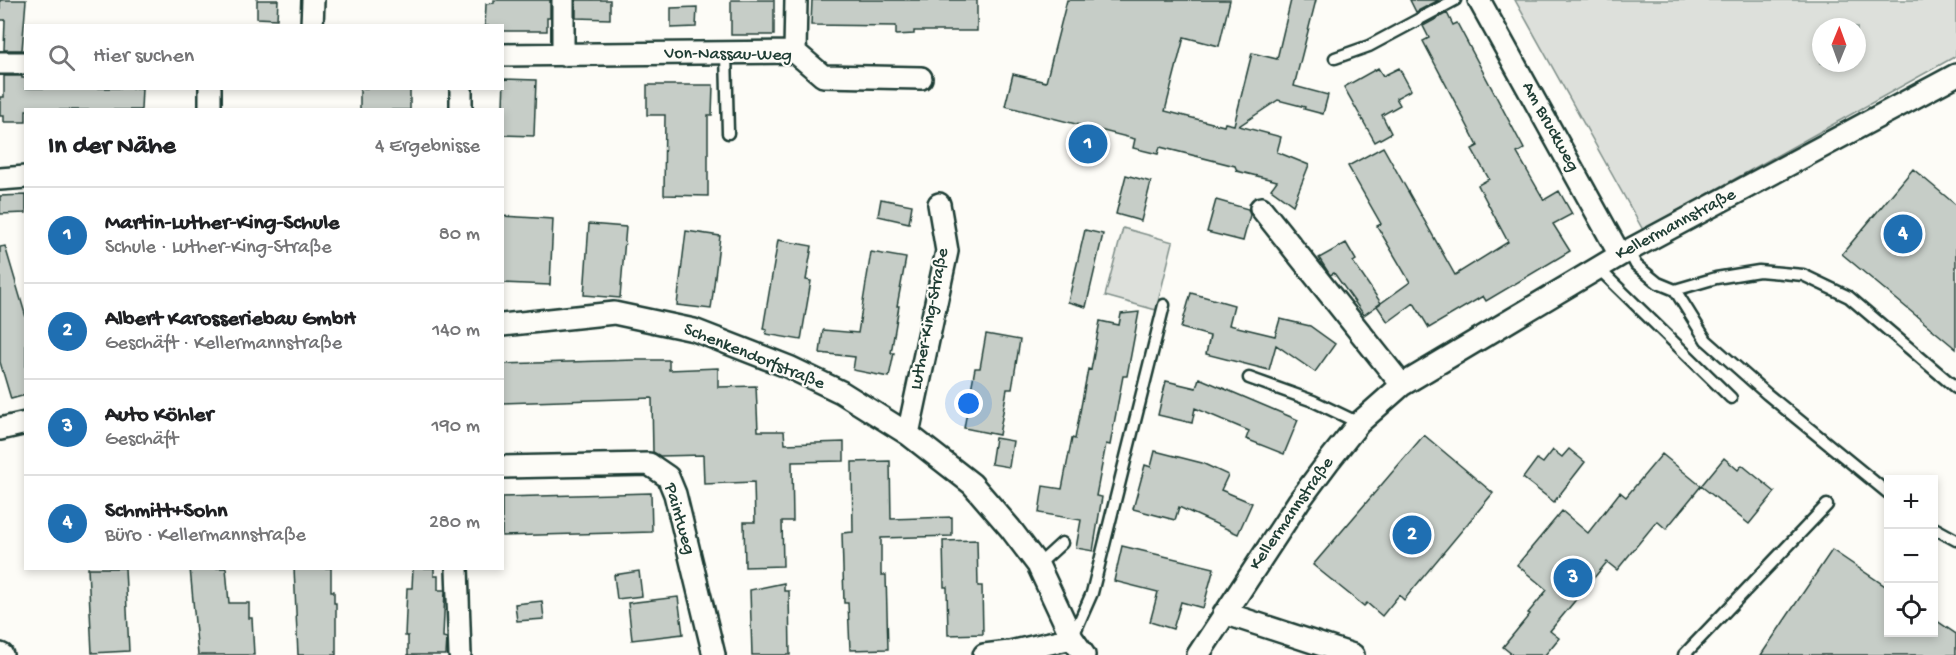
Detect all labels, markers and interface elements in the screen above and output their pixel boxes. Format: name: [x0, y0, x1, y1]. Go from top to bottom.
north arrow: [1812, 18, 1866, 72]
search box: [24, 24, 504, 90]
icon: search: [45, 41, 78, 74]
street label: Von-Nassau-Weg: [663, 43, 792, 67]
text: Hier suchen: [93, 44, 194, 70]
street label: Am Bruckweg: [1517, 78, 1583, 176]
pin: 1: [1068, 122, 1108, 166]
text: In der Nähe: [48, 132, 176, 163]
text: 4 Ergebnisse: [375, 136, 480, 159]
street label: Kellermannstraße: [1612, 184, 1740, 266]
text: Martin-Luther-King-Schule: [105, 211, 339, 237]
pin: 4: [1884, 212, 1922, 256]
text: 1: [63, 224, 72, 247]
text: 80 m: [439, 224, 480, 247]
text: Schule · Luther-King-Straße: [105, 237, 332, 260]
street label: Luther-King-Straße: [906, 246, 954, 392]
text: Albert Karosseriebau GmbH: [105, 307, 356, 333]
street label: Schenkendorfstraße: [680, 319, 828, 395]
text: 2: [63, 320, 72, 343]
text: 140 m: [432, 320, 480, 343]
text: Geschäft · Kellermannstraße: [105, 333, 342, 356]
your location: [954, 389, 983, 418]
text: Auto Köhler: [105, 403, 213, 429]
text: 3: [62, 416, 73, 439]
text: 190 m: [432, 416, 480, 439]
text: Geschäft: [105, 429, 178, 452]
street label: Kellermannstraße: [1245, 453, 1339, 575]
map controls: [1884, 475, 1938, 637]
button: +: [1884, 475, 1938, 529]
street label: Paintweg: [659, 480, 699, 557]
text: Schmitt+Sohn: [105, 499, 227, 525]
text: 4: [63, 512, 72, 535]
text: 280 m: [429, 512, 480, 535]
pin: 2: [1392, 512, 1432, 558]
text: Büro · Kellermannstraße: [105, 525, 306, 548]
button: −: [1884, 529, 1938, 583]
pin: 3: [1554, 556, 1592, 600]
button: locate: [1884, 583, 1938, 637]

